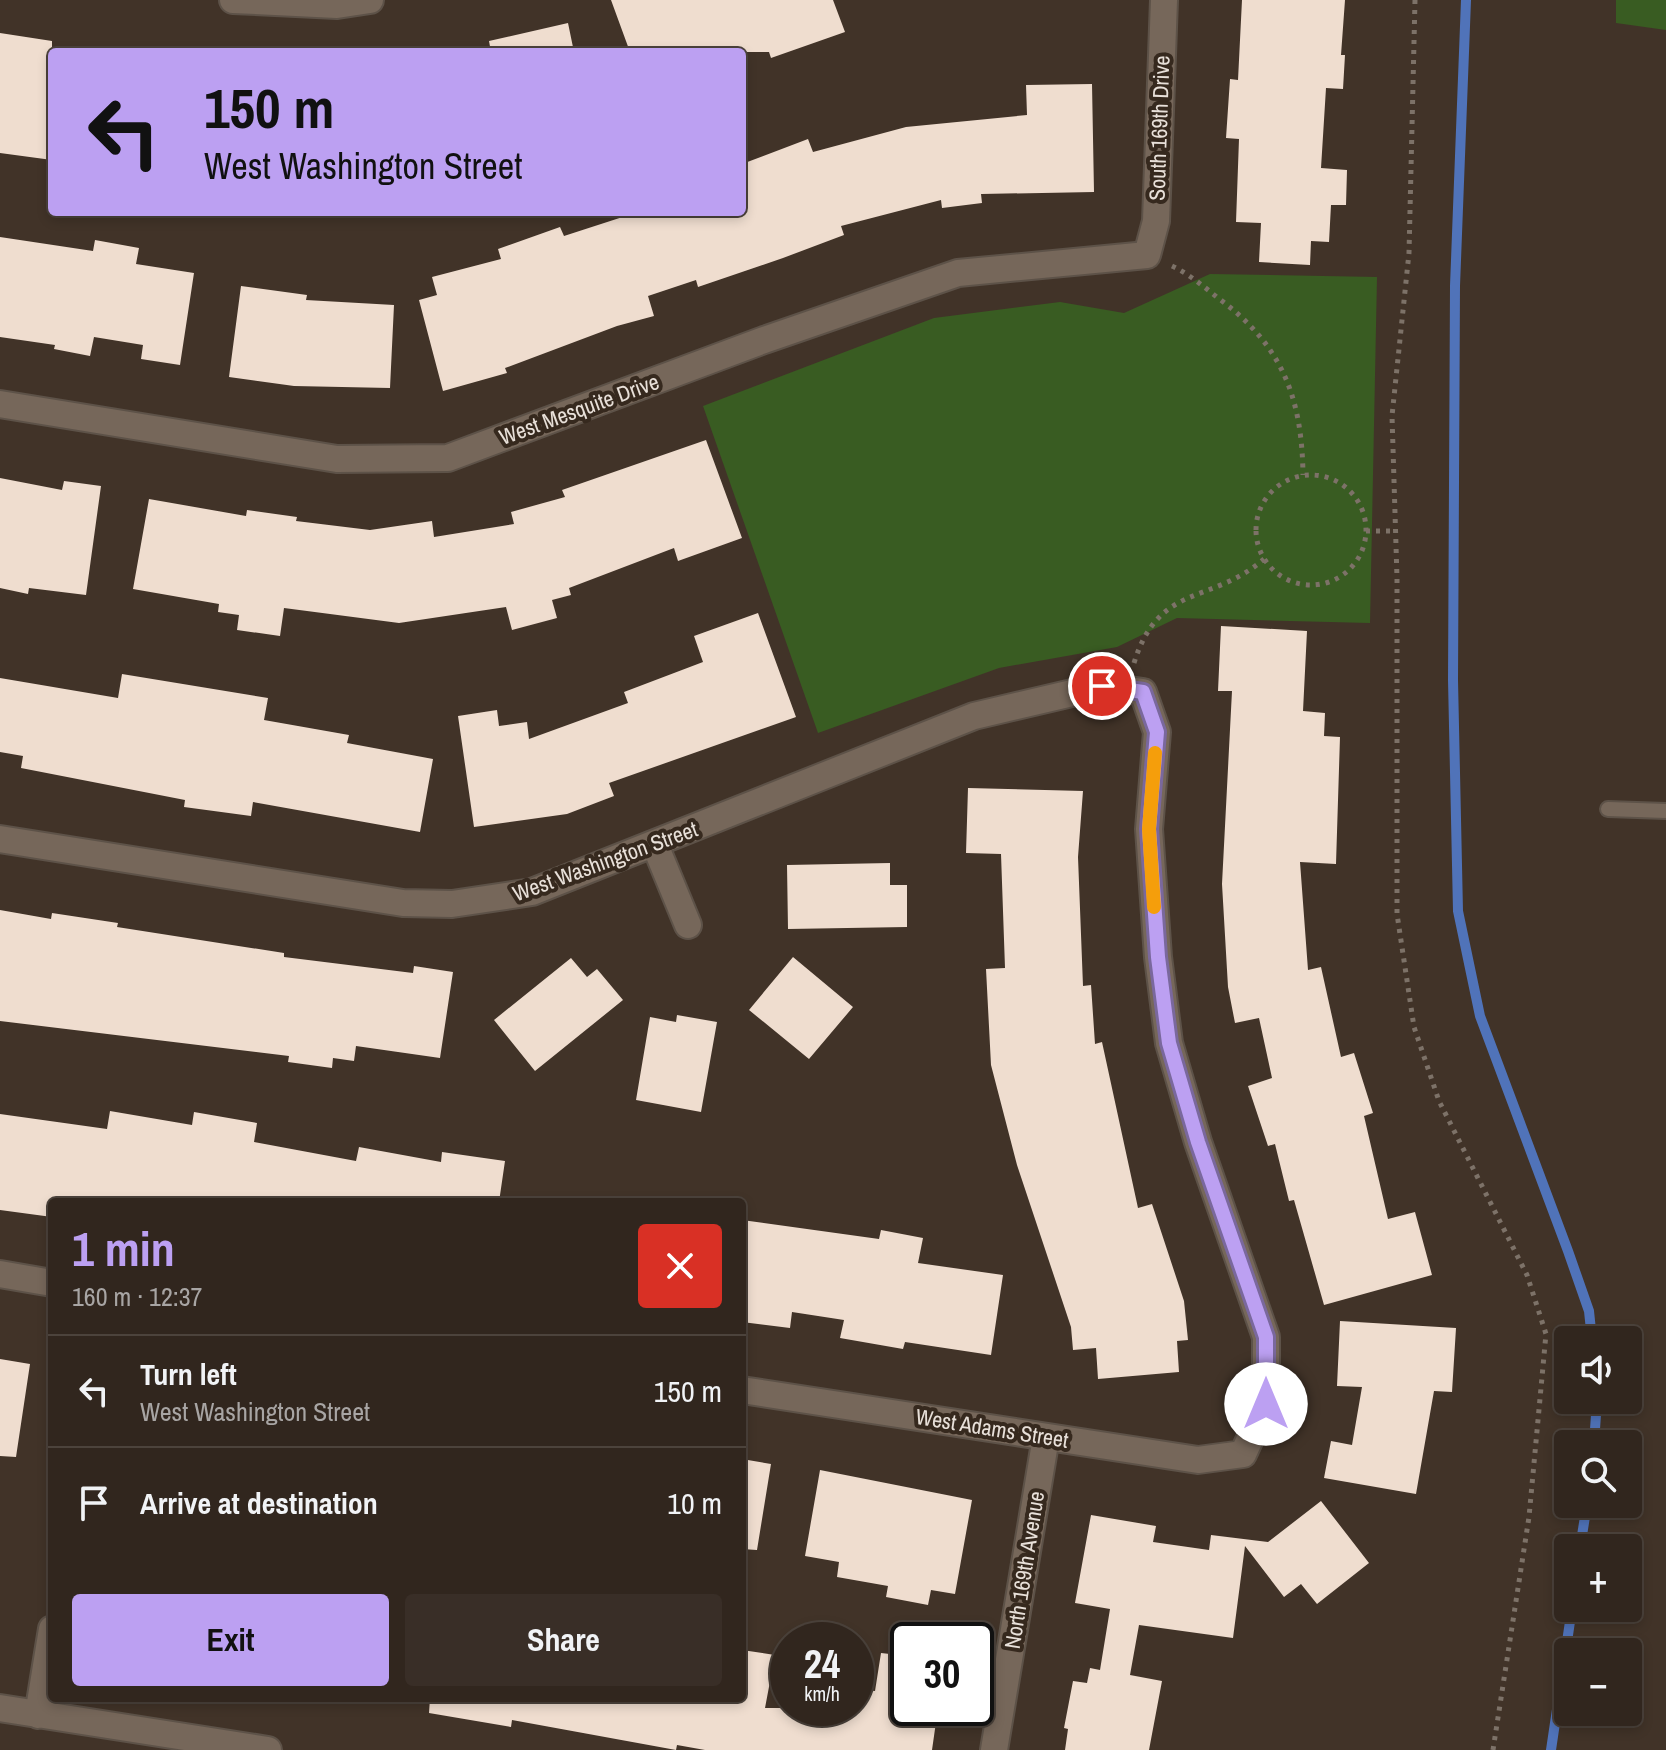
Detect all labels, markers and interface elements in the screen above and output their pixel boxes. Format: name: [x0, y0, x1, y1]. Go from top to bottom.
street label: South 169th Drive: [1141, 55, 1177, 201]
text: 150 m: [204, 70, 334, 145]
icon: left: [72, 80, 176, 184]
text: West Washington Street: [204, 142, 522, 190]
street label: West Mesquite Drive: [495, 366, 663, 452]
pin: [1068, 652, 1136, 720]
icon: arrive: [1080, 664, 1124, 708]
street label: West Washington Street: [508, 814, 702, 908]
text: 1 min: [72, 1216, 175, 1281]
button: close: [638, 1224, 722, 1308]
text: 160 m · 12:37: [72, 1279, 202, 1314]
map controls: [1554, 1326, 1642, 1726]
button: sound: [1554, 1326, 1642, 1414]
text: Turn left: [140, 1354, 237, 1394]
position arrow: [1224, 1362, 1308, 1446]
icon: left: [72, 1369, 116, 1413]
text: 150 m: [654, 1371, 722, 1411]
text: West Washington Street: [140, 1394, 370, 1429]
street label: West Adams Street: [914, 1401, 1070, 1455]
button: search: [1554, 1430, 1642, 1518]
icon: arrive: [72, 1481, 116, 1525]
text: Arrive at destination: [140, 1483, 378, 1523]
text: 10 m: [667, 1483, 722, 1523]
street label: North 169th Avenue: [997, 1489, 1051, 1651]
button: +: [1554, 1534, 1642, 1622]
button: Exit: [72, 1594, 389, 1686]
button: Share: [405, 1594, 722, 1686]
speed limit sign: 30: [890, 1622, 994, 1726]
text: 24: [804, 1637, 840, 1690]
button: −: [1554, 1638, 1642, 1726]
text: km/h: [804, 1680, 840, 1707]

